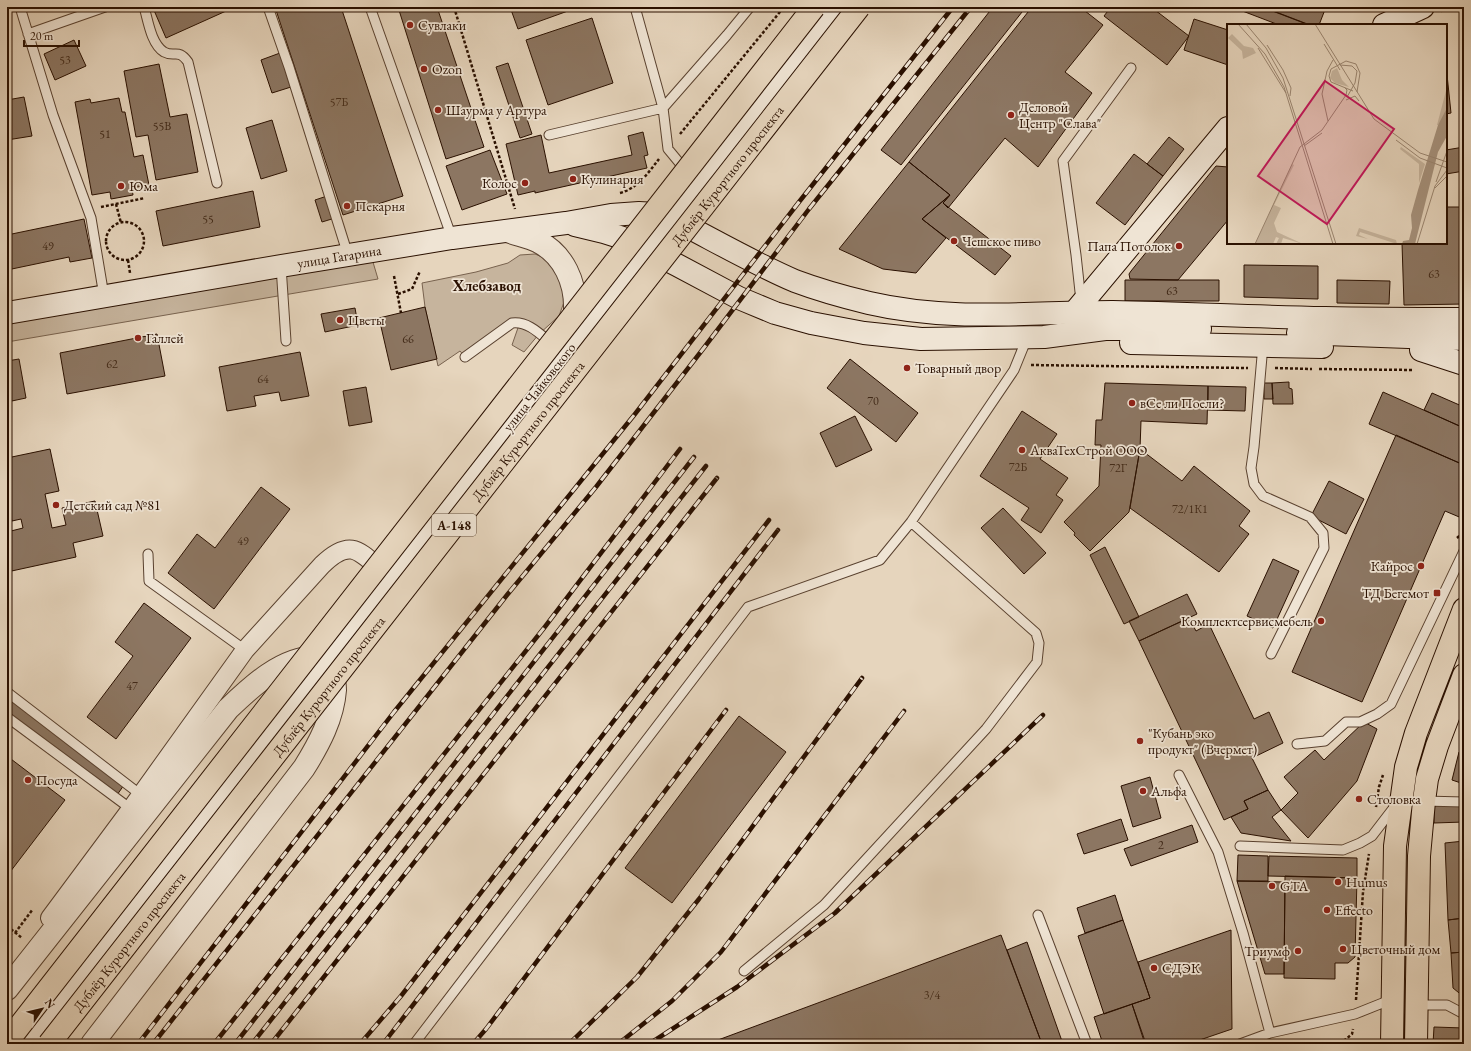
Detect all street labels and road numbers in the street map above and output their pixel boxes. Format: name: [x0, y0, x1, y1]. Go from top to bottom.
street label: Дублёр Курортного проспекта: [667, 102, 788, 249]
street label: улица Гагарина: [296, 241, 383, 272]
street label: улица Чайковского: [499, 339, 579, 435]
street label: Дублёр Курортного проспекта: [468, 357, 588, 505]
road number: А-148: [432, 514, 476, 536]
street label: Дублёр Курортного проспекта: [268, 612, 389, 760]
street label: Дублёр Курортного проспекта: [69, 868, 190, 1015]

